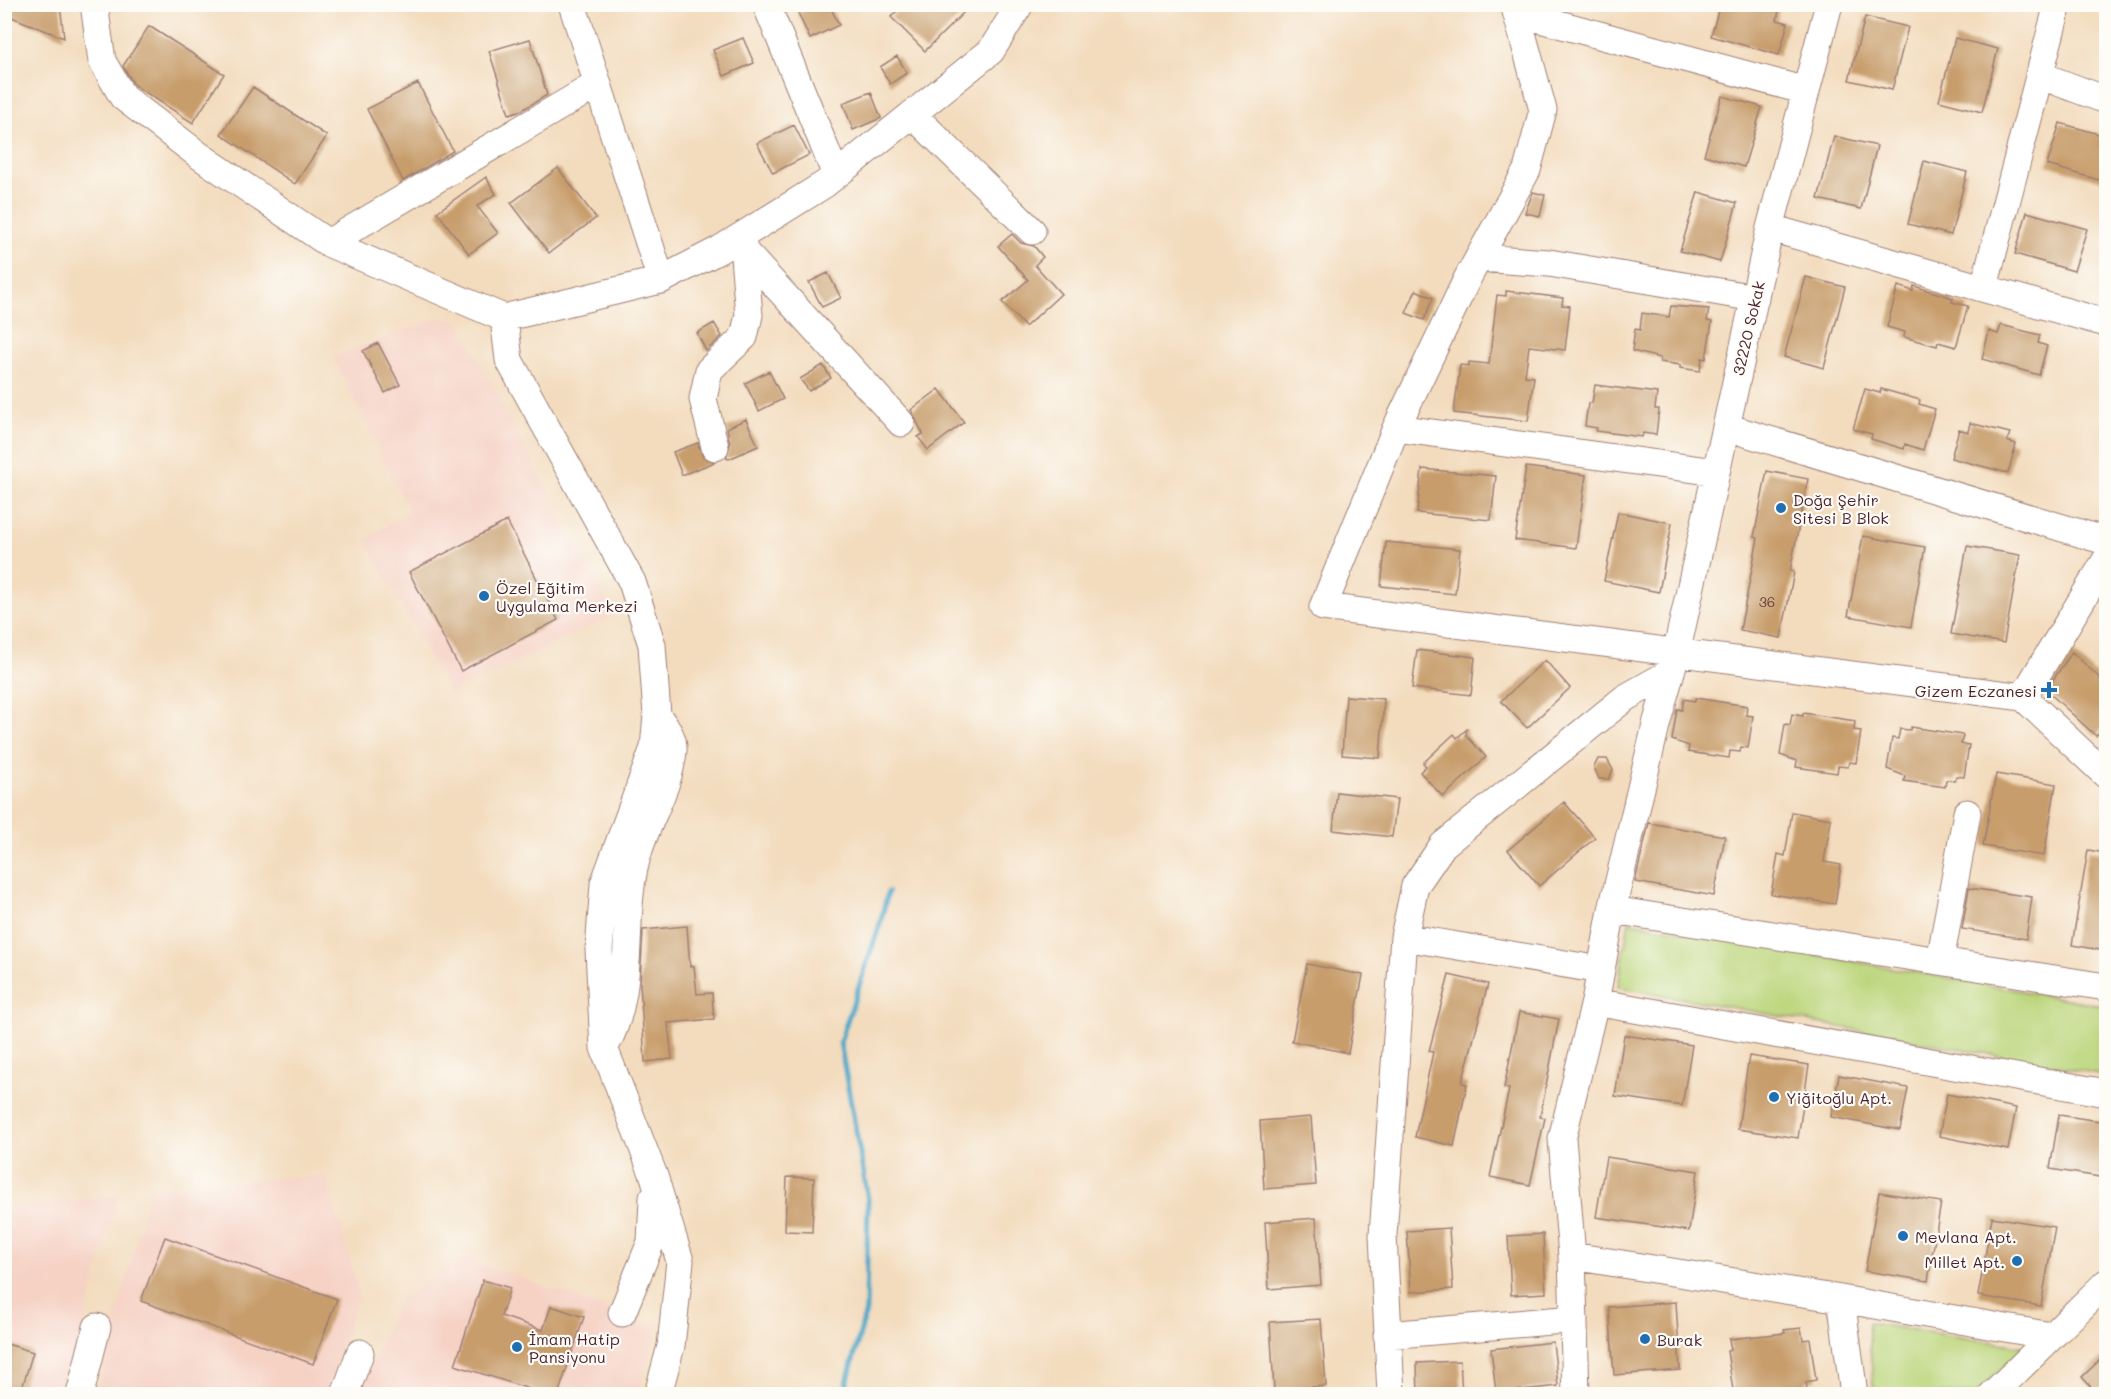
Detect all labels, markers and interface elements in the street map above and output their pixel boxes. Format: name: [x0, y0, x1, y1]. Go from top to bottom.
street label: 32220 Sokak: [1727, 279, 1769, 377]
place label: Doğa Şehir Sitesi B Blok: [1793, 489, 1889, 528]
marker: Doğa Şehir Sitesi B Blok: [1774, 501, 1788, 515]
place label: Özel Eğitim Uygulama Merkezi: [496, 577, 638, 616]
marker: Özel Eğitim Uygulama Merkezi: [477, 589, 491, 603]
house number: 36: [1759, 592, 1775, 611]
place label: Gizem Eczanesi: [1915, 680, 2037, 701]
marker: Gizem Eczanesi: [2042, 683, 2056, 697]
place label: Yiğitoğlu Apt.: [1786, 1087, 1892, 1108]
marker: Yiğitoğlu Apt.: [1767, 1090, 1781, 1104]
place label: Mevlana Apt.: [1915, 1226, 2017, 1247]
marker: Mevlana Apt.: [1896, 1229, 1910, 1243]
place label: Millet Apt.: [1925, 1251, 2005, 1272]
marker: Millet Apt.: [2010, 1254, 2024, 1268]
place label: İmam Hatip Pansiyonu: [529, 1328, 620, 1367]
place label: Burak: [1657, 1329, 1702, 1350]
marker: Burak: [1638, 1332, 1652, 1346]
marker: İmam Hatip Pansiyonu: [510, 1340, 524, 1354]

